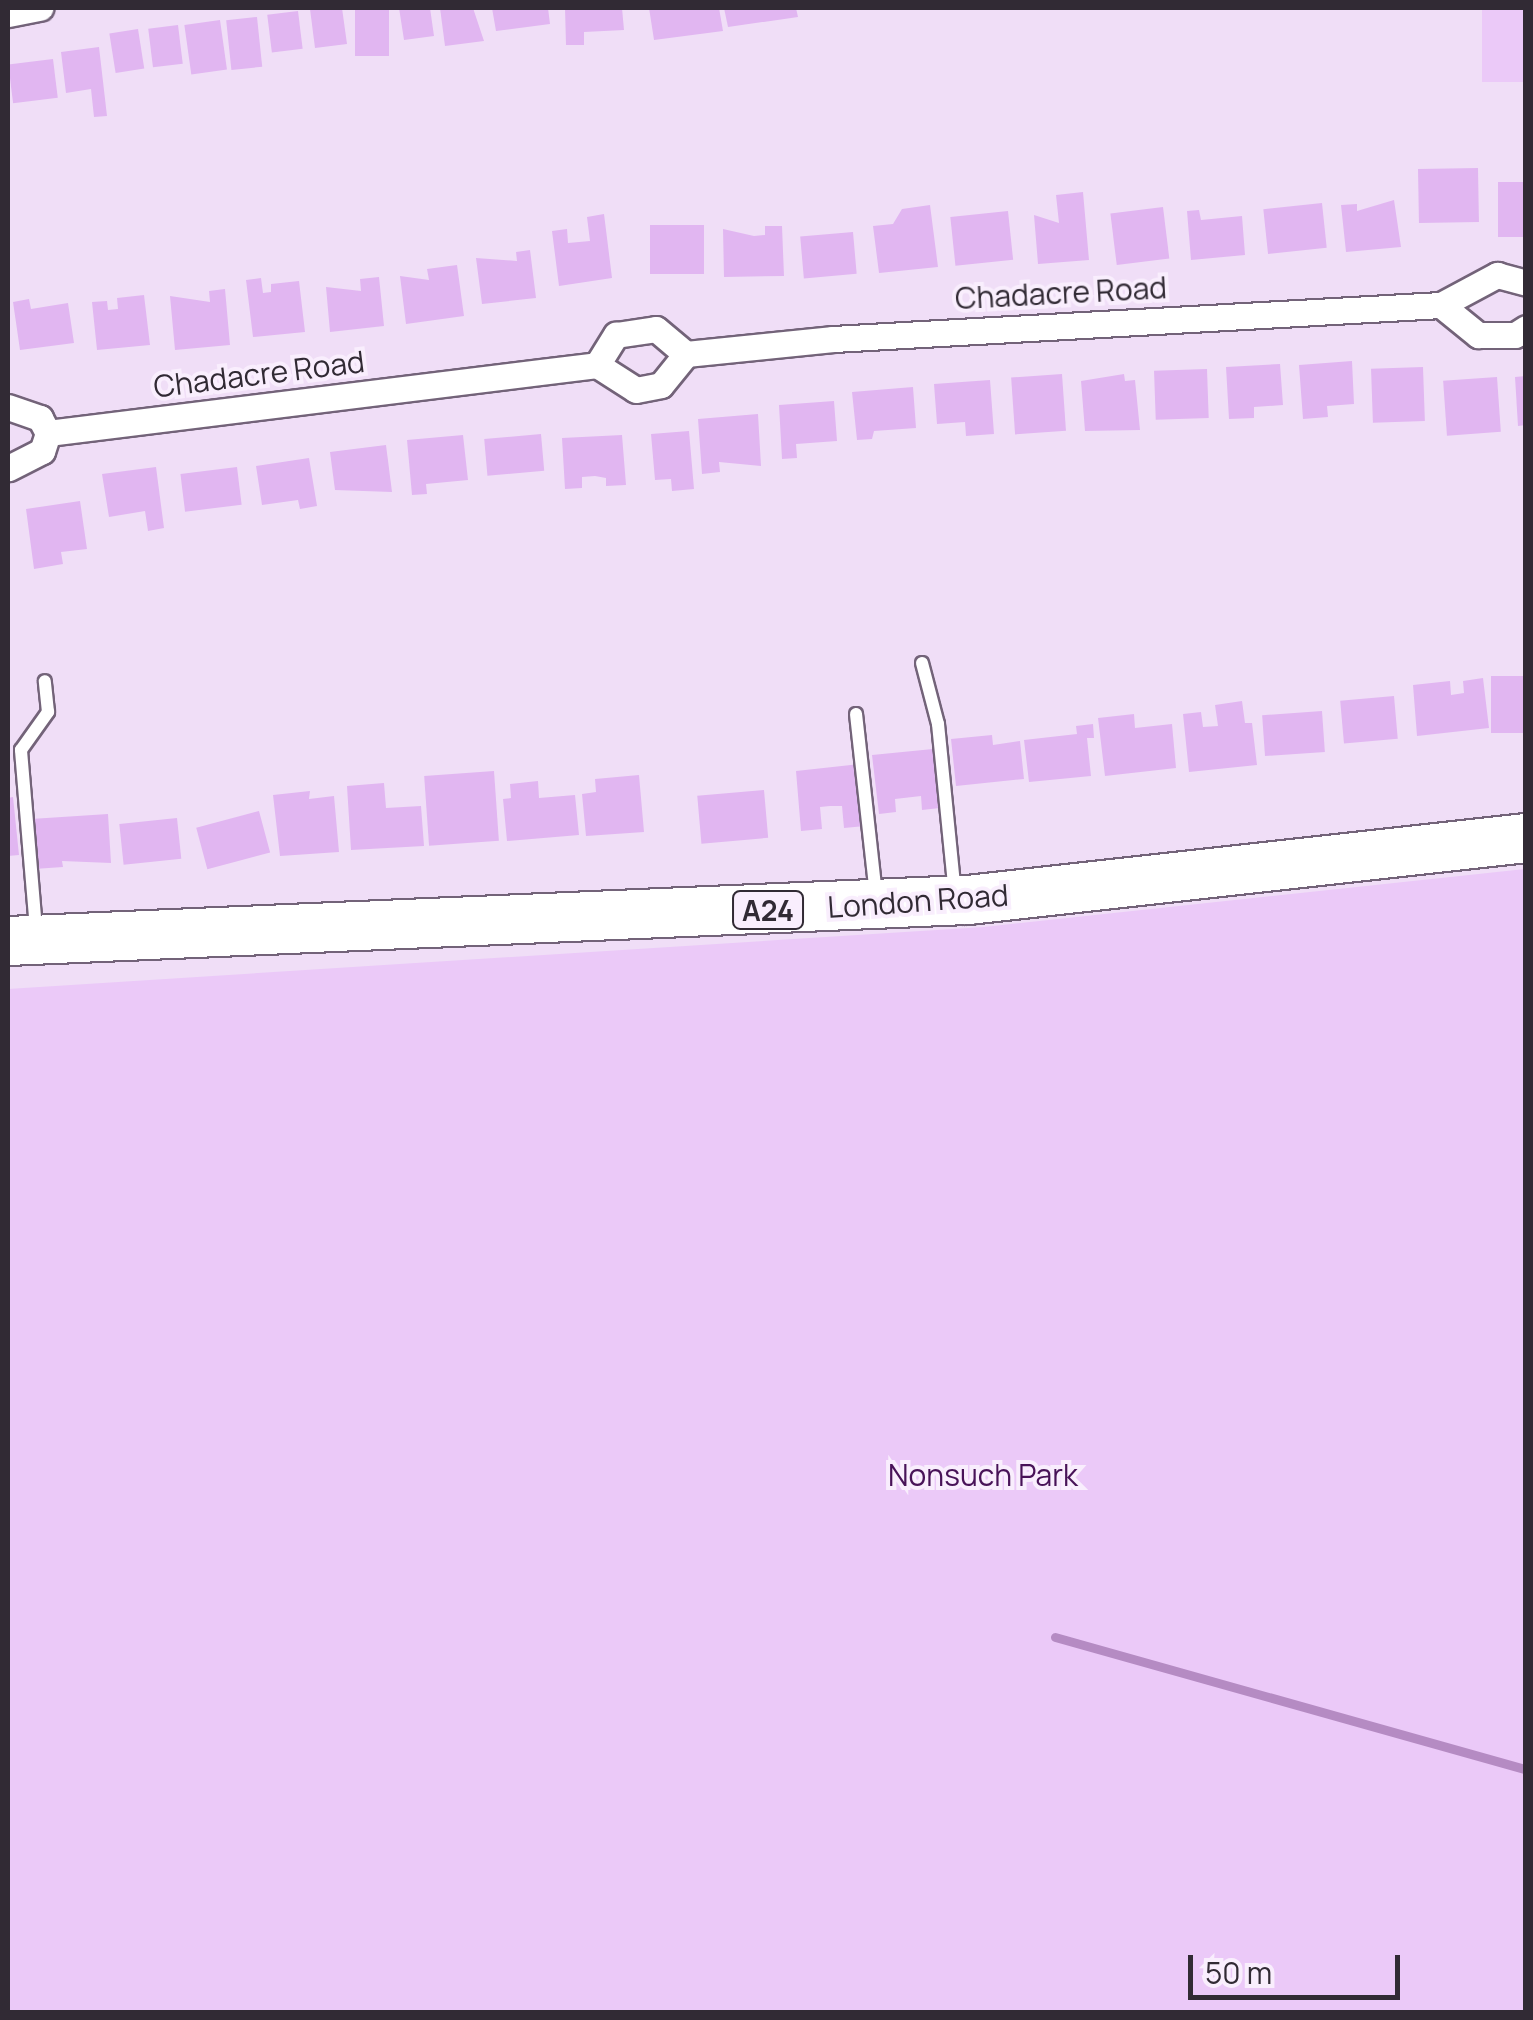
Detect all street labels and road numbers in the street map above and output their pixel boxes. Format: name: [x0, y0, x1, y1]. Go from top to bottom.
street label: Chadacre Road: [954, 269, 1168, 317]
street label: Chadacre Road: [152, 343, 366, 405]
street label: London Road: [826, 877, 1010, 925]
road number: A24: [730, 887, 806, 933]

